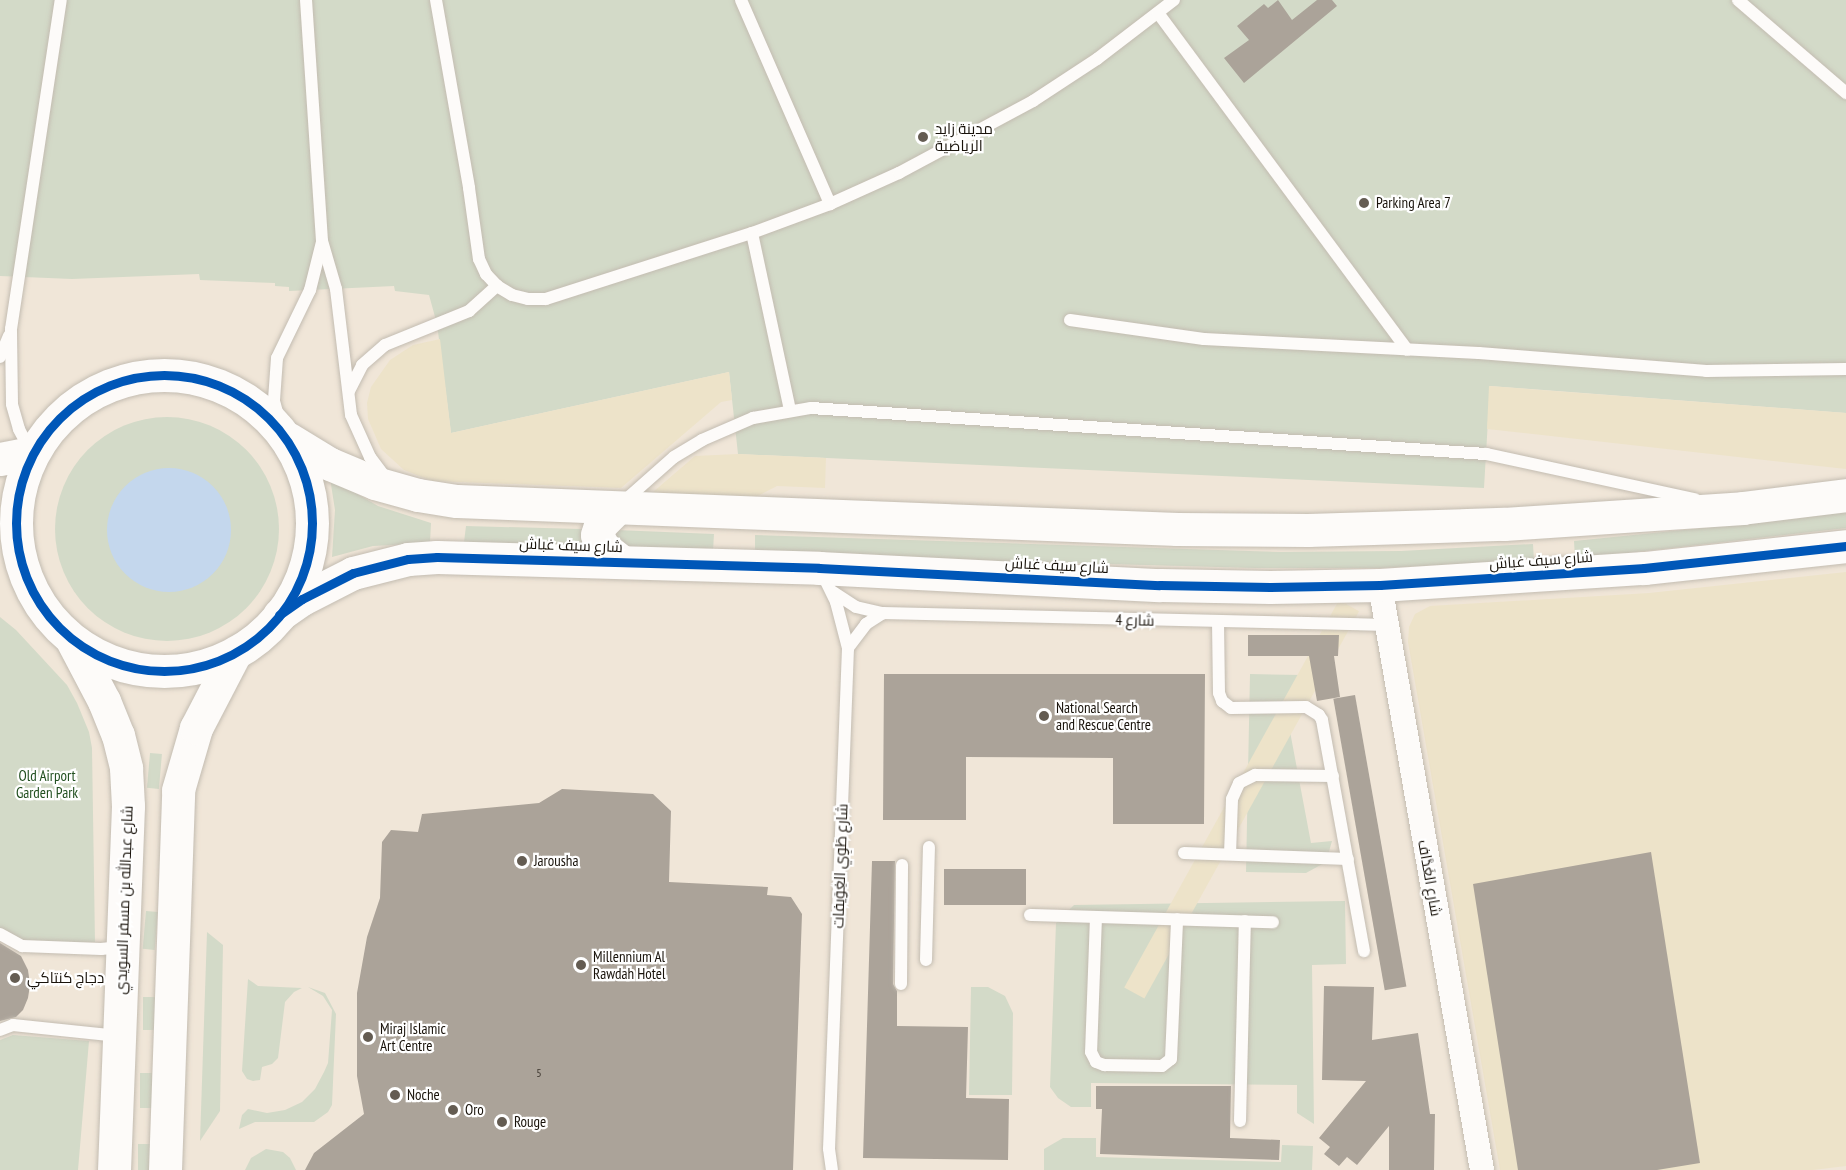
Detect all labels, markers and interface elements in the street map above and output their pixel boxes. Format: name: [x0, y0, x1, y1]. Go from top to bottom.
place label: مدينة زايد الرياضية: [935, 119, 993, 154]
marker: مدينة زايد الرياضية: [916, 130, 930, 144]
place label: Parking Area 7: [1376, 194, 1451, 212]
marker: Parking Area 7: [1357, 196, 1371, 210]
street label: شارع سيف غباش: [519, 534, 623, 556]
street label: شارع سيف غباش: [1489, 547, 1593, 573]
street label: شارع سيف غباش: [1005, 553, 1109, 577]
street label: شارع 4: [1115, 611, 1155, 629]
place label: National Search and Rescue Centre: [1056, 698, 1151, 733]
marker: National Search and Rescue Centre: [1037, 709, 1051, 723]
park label: Old Airport Garden Park: [16, 766, 78, 801]
street label: شارع طَوِي الغِوَيفات: [829, 803, 851, 929]
street label: شارع عبدالله بن مسفر السويدي: [112, 805, 136, 995]
street label: شارع الغَدَّاف: [1414, 838, 1446, 918]
place label: Jarousha: [534, 852, 578, 870]
marker: Jarousha: [515, 854, 529, 868]
place label: Millennium Al Rawdah Hotel: [593, 947, 666, 982]
marker: Millennium Al Rawdah Hotel: [574, 958, 588, 972]
place label: دجاج كنتاكي: [27, 969, 104, 987]
marker: دجاج كنتاكي: [8, 971, 22, 985]
place label: Miraj Islamic Art Centre: [380, 1019, 446, 1054]
marker: Miraj Islamic Art Centre: [361, 1030, 375, 1044]
house number: 5: [536, 1066, 542, 1080]
place label: Noche: [407, 1086, 440, 1104]
marker: Noche: [388, 1088, 402, 1102]
place label: Oro: [465, 1101, 484, 1119]
marker: Oro: [446, 1103, 460, 1117]
place label: Rouge: [514, 1113, 546, 1131]
marker: Rouge: [495, 1115, 509, 1129]

